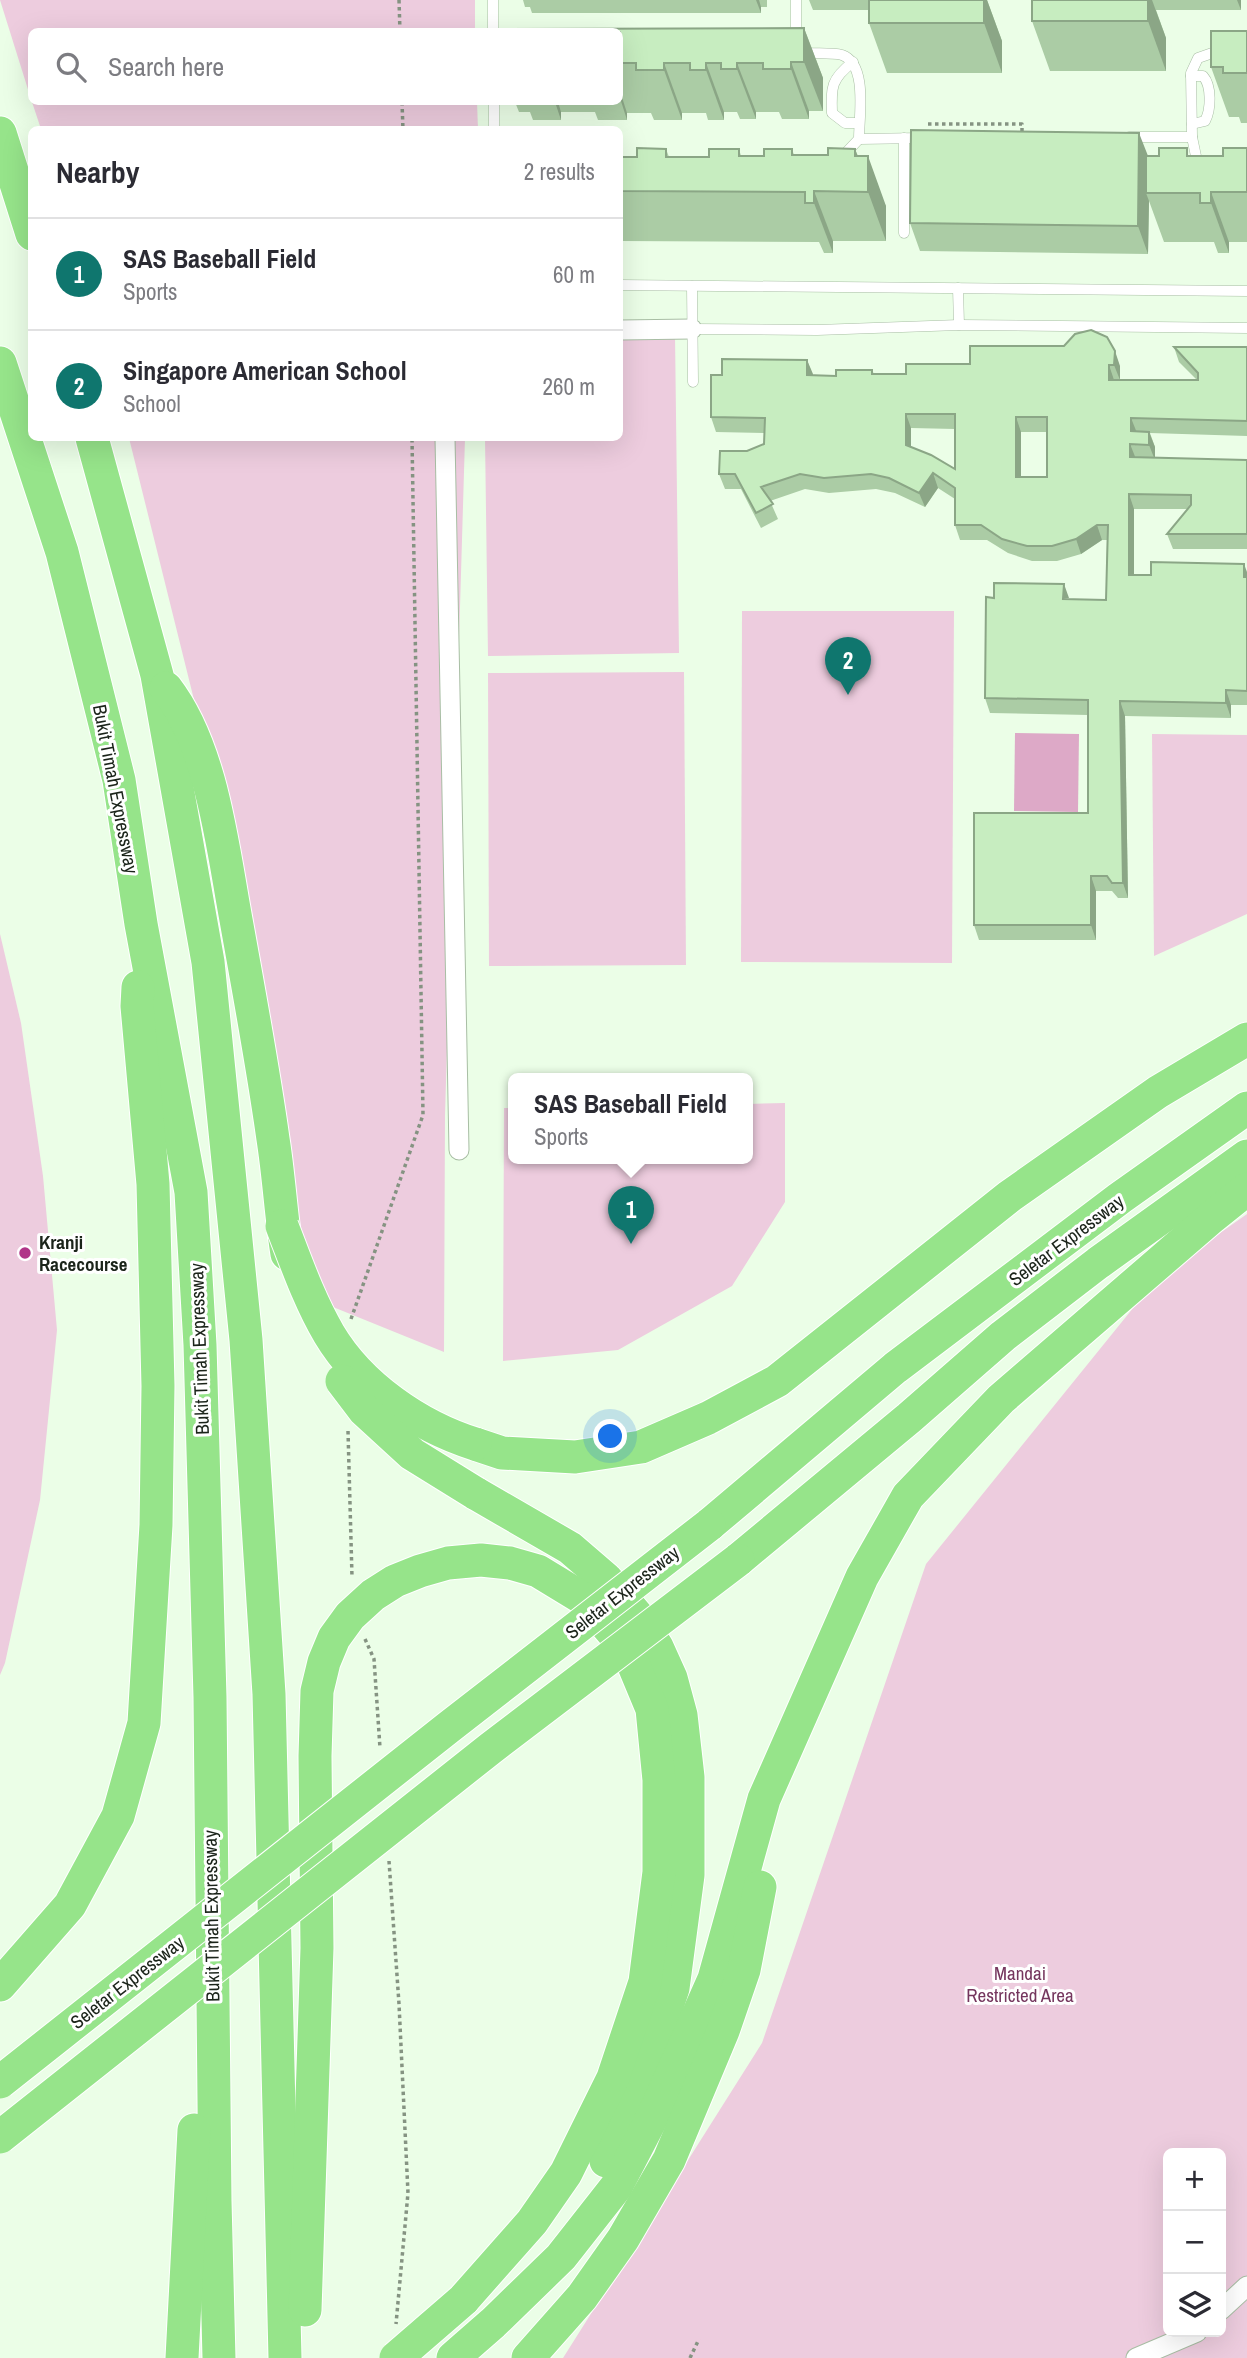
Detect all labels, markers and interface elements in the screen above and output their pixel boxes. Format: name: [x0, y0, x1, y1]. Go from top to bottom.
search box: [28, 28, 623, 105]
icon: search: [52, 48, 90, 86]
text: Search here: [108, 49, 224, 84]
text: Nearby: [56, 152, 139, 192]
text: 2 results: [524, 156, 595, 187]
text: SAS Baseball Field: [123, 241, 316, 276]
text: 1: [74, 259, 84, 290]
text: 60 m: [553, 259, 595, 290]
text: Sports: [123, 276, 178, 307]
text: Singapore American School: [123, 353, 407, 388]
text: 2: [74, 371, 84, 402]
text: 260 m: [543, 371, 595, 402]
text: School: [123, 388, 181, 419]
pin: 2: [825, 637, 871, 695]
street label: Bukit Timah Expressway: [87, 702, 145, 876]
popup: [508, 1073, 753, 1164]
text: SAS Baseball Field: [534, 1086, 727, 1121]
text: Sports: [534, 1121, 588, 1152]
pin: 1: [608, 1186, 654, 1244]
street label: Seletar Expressway: [1003, 1188, 1129, 1292]
place label: Kranji Racecourse: [39, 1229, 128, 1277]
marker: Kranji Racecourse: [17, 1245, 33, 1261]
street label: Bukit Timah Expressway: [183, 1263, 215, 1435]
your location: [593, 1419, 627, 1453]
street label: Seletar Expressway: [560, 1539, 684, 1645]
street label: Bukit Timah Expressway: [197, 1830, 225, 2002]
street label: Seletar Expressway: [65, 1929, 189, 2035]
park label: Mandai Restricted Area: [966, 1960, 1074, 2008]
map controls: [1163, 2148, 1226, 2337]
button: +: [1163, 2148, 1226, 2211]
button: −: [1163, 2211, 1226, 2274]
button: layers: [1163, 2274, 1226, 2337]

